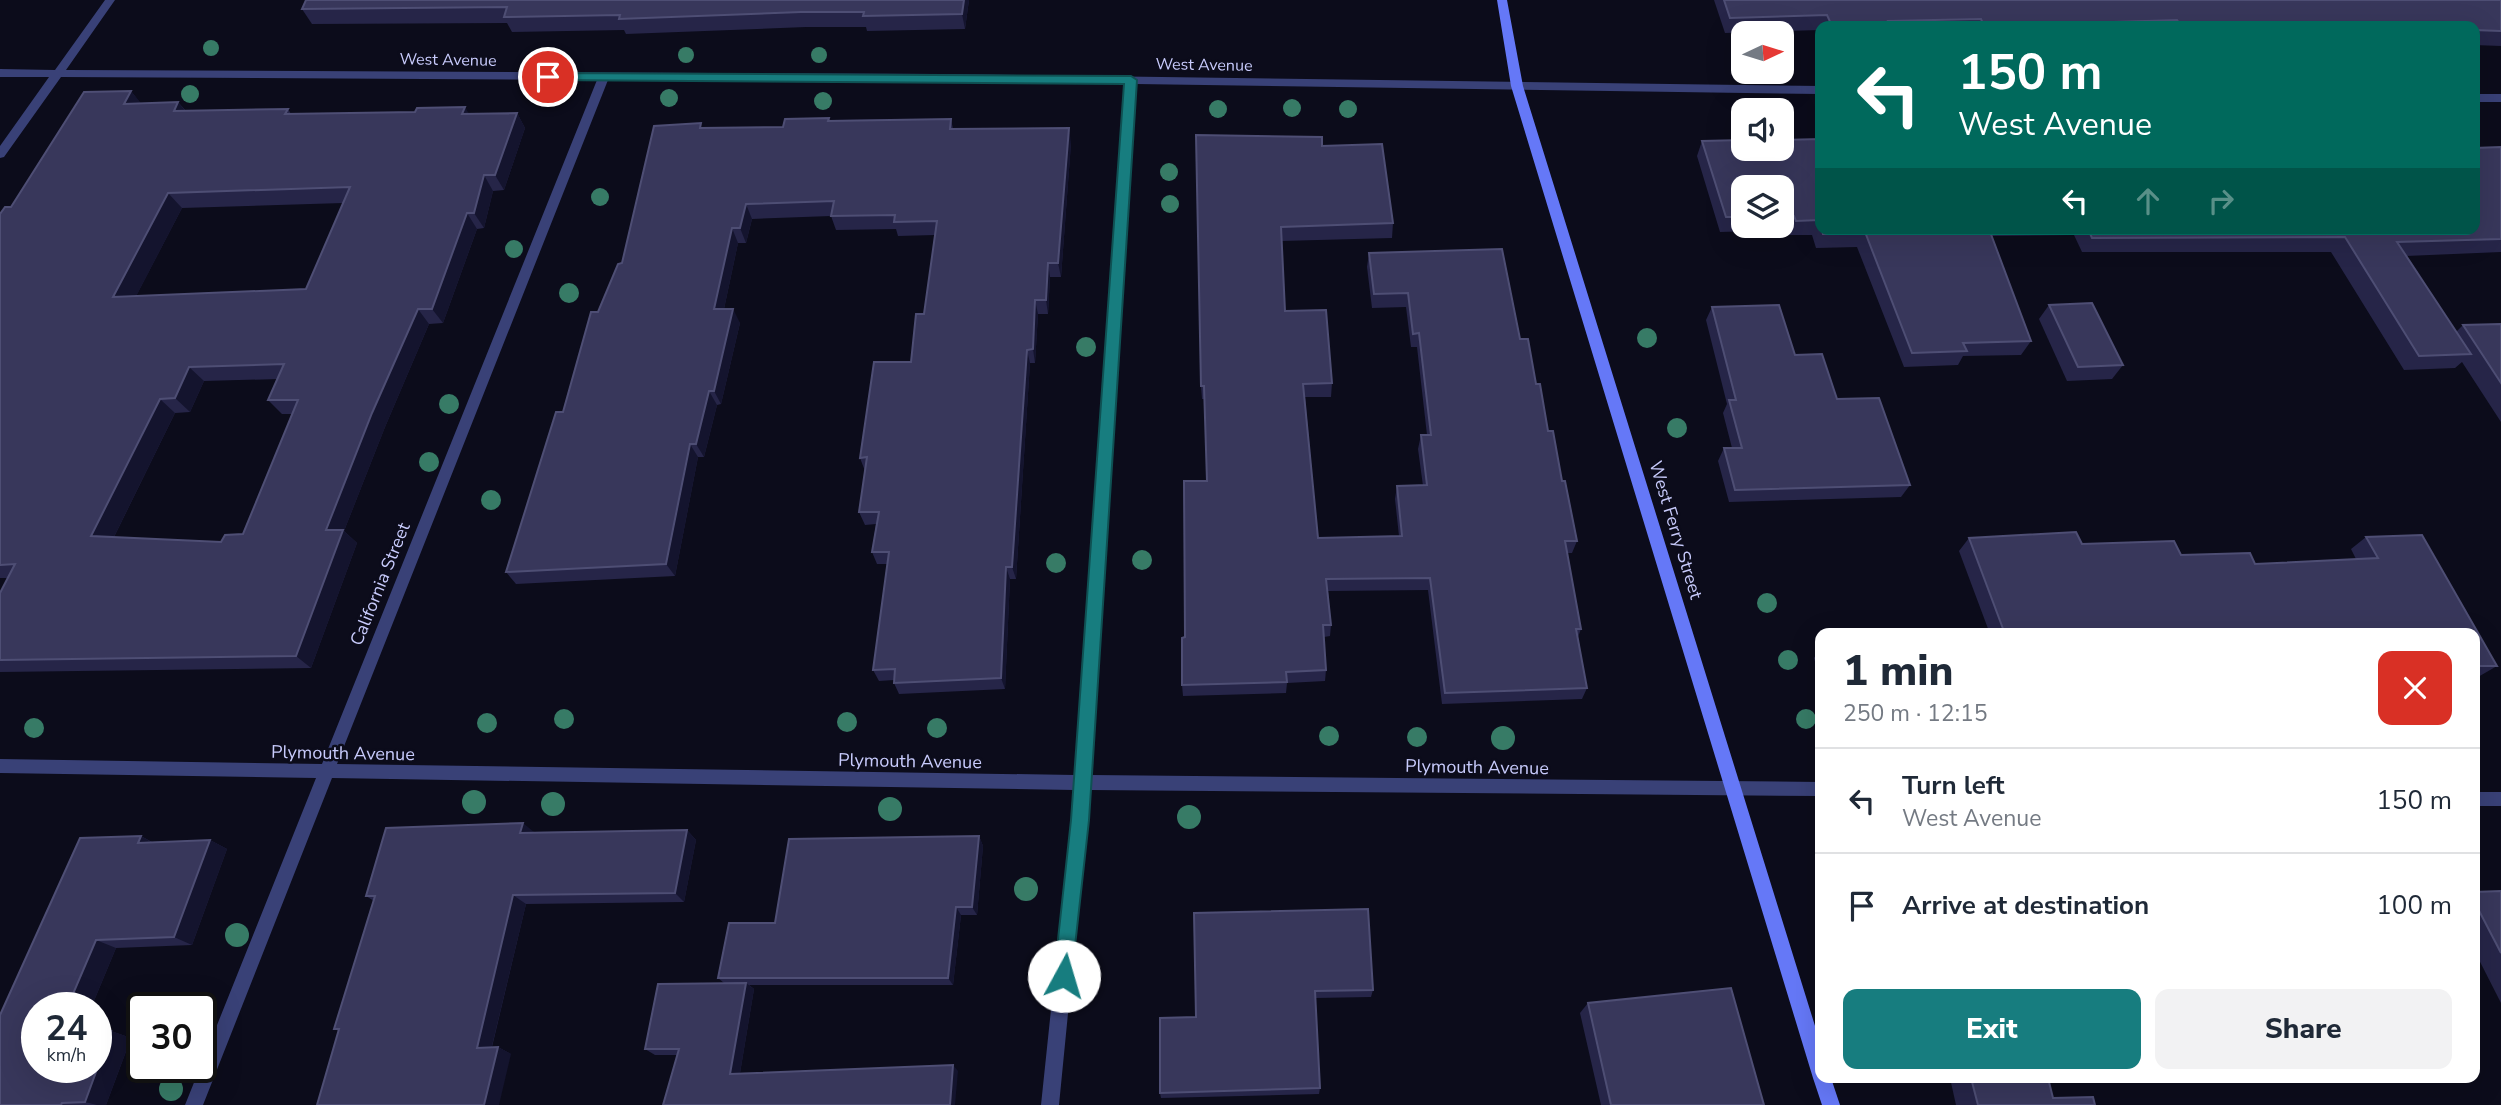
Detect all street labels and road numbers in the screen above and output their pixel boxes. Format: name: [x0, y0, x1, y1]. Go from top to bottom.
street label: West Avenue: [399, 48, 497, 72]
street label: West Avenue: [1155, 53, 1253, 77]
street label: West Ferry Street: [1644, 458, 1709, 603]
street label: California Street: [344, 518, 416, 649]
street label: Plymouth Avenue: [271, 740, 415, 766]
street label: Plymouth Avenue: [838, 748, 982, 774]
street label: Plymouth Avenue: [1405, 754, 1549, 780]

